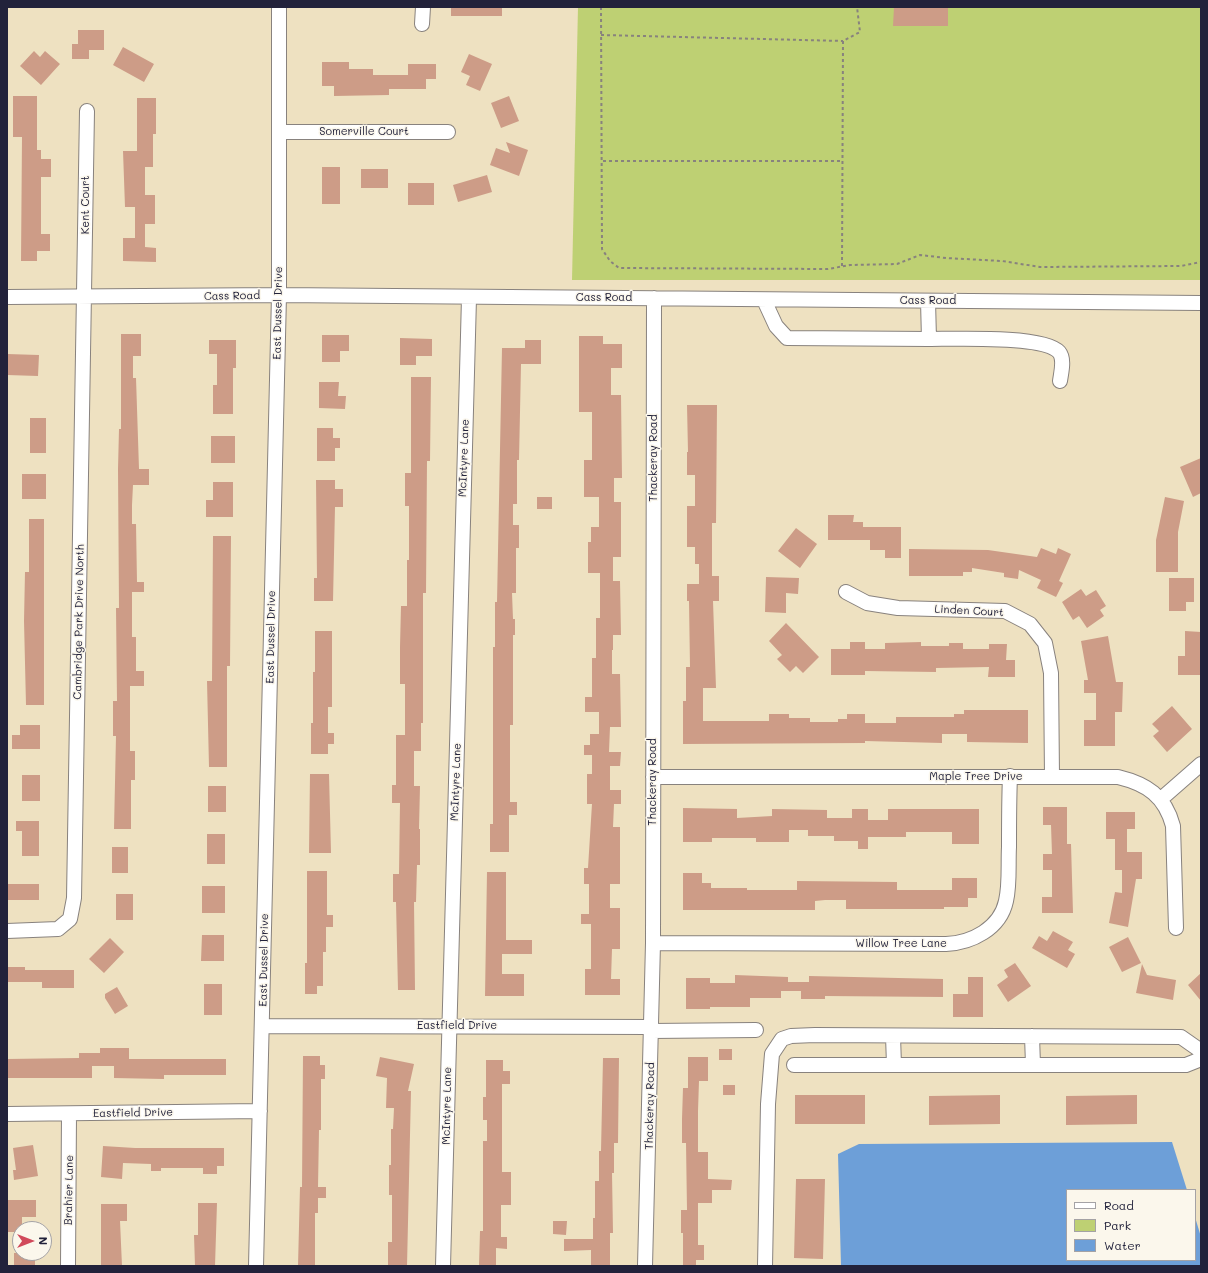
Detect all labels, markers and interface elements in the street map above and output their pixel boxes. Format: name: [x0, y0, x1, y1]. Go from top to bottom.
street label: Somerville Court: [319, 125, 409, 139]
street label: Kent Court: [79, 176, 93, 234]
street label: East Dussel Drive: [271, 266, 285, 360]
street label: Cass Road: [204, 289, 260, 303]
street label: Cass Road: [576, 291, 632, 305]
street label: Cass Road: [900, 294, 956, 308]
street label: Thackeray Road: [647, 414, 661, 502]
street label: McIntyre Lane: [456, 419, 472, 497]
street label: Cambridge Park Drive North: [71, 544, 87, 700]
street label: East Dussel Drive: [264, 590, 278, 684]
street label: Linden Court: [934, 603, 1004, 619]
street label: Thackeray Road: [646, 738, 660, 826]
street label: McIntyre Lane: [448, 743, 464, 821]
street label: Maple Tree Drive: [929, 770, 1023, 784]
street label: East Dussel Drive: [257, 913, 271, 1007]
street label: Willow Tree Lane: [855, 937, 947, 951]
street label: Eastfield Drive: [417, 1019, 497, 1033]
street label: Thackeray Road: [643, 1062, 657, 1150]
street label: McIntyre Lane: [440, 1067, 454, 1145]
street label: Eastfield Drive: [93, 1106, 173, 1120]
street label: Brahier Lane: [62, 1155, 76, 1225]
legend: [1066, 1189, 1196, 1261]
text: Road: [1104, 1197, 1134, 1213]
text: Park: [1104, 1217, 1131, 1233]
north arrow: [12, 1221, 52, 1261]
text: N: [36, 1237, 51, 1245]
text: Water: [1104, 1237, 1141, 1253]

